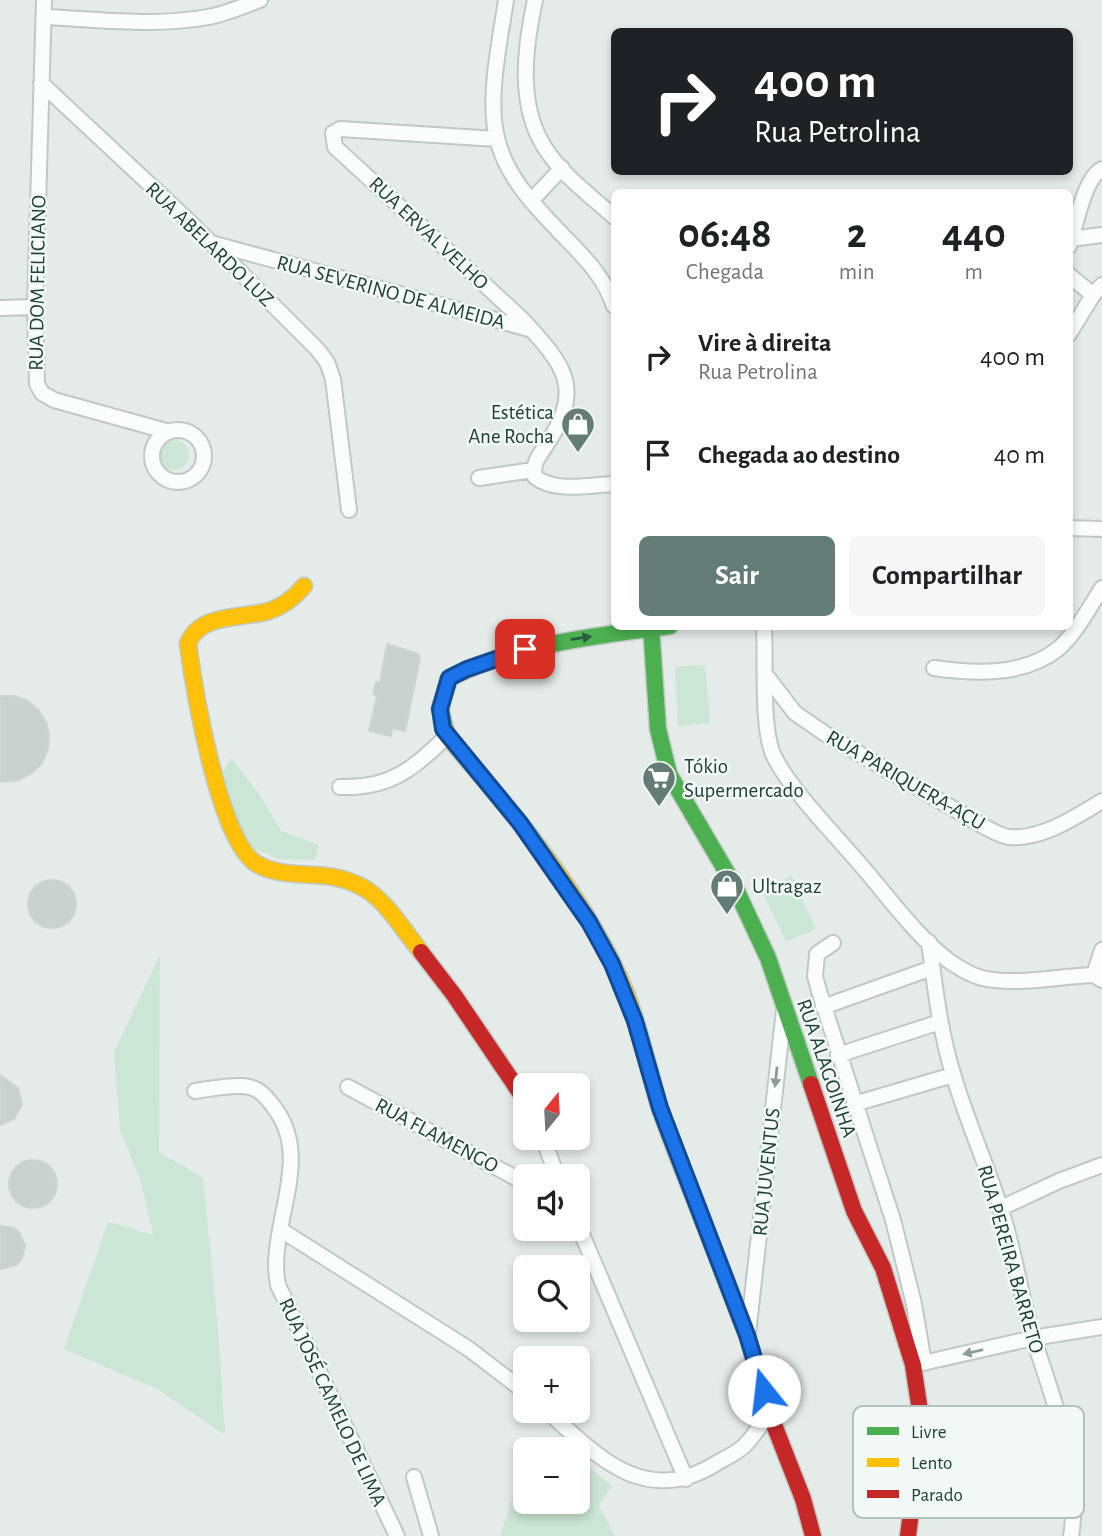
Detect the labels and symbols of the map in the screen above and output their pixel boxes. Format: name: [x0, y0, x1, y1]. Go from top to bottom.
street label: RUA ERVAL VELHO: [365, 173, 492, 294]
street label: RUA ABELARDO LUZ: [142, 178, 278, 311]
street label: RUA DOM FELICIANO: [25, 195, 50, 371]
street label: RUA SEVERINO DE ALMEIDA: [274, 252, 507, 333]
place label: Estética Ane Rocha: [468, 402, 554, 447]
shop icon: Estética Ane Rocha: [559, 405, 597, 454]
pin: [495, 619, 555, 679]
one-way arrow: [570, 632, 592, 643]
street label: RUA PARIQUERA-AÇU: [823, 727, 989, 834]
place label: Tókio Supermercado: [684, 756, 804, 801]
supermarket icon: Tókio Supermercado: [640, 759, 678, 808]
shop icon: Ultragaz: [708, 867, 746, 916]
place label: Ultragaz: [752, 876, 822, 897]
street label: RUA ALAGOINHA: [793, 996, 860, 1140]
one-way arrow: [771, 1066, 782, 1088]
north arrow: [513, 1073, 590, 1150]
street label: RUA FLAMENGO: [372, 1094, 502, 1177]
street label: RUA JUVENTUS: [749, 1107, 784, 1237]
street label: RUA PEREIRA BARRETO: [974, 1163, 1047, 1356]
street label: RUA JOSÉ CAMELO DE LIMA: [275, 1294, 392, 1510]
one-way arrow: [962, 1346, 984, 1357]
position arrow: [727, 1354, 801, 1428]
legend: [853, 1406, 1084, 1518]
text: Livre: [911, 1423, 946, 1442]
text: Lento: [911, 1454, 952, 1473]
text: Parado: [911, 1486, 963, 1505]

